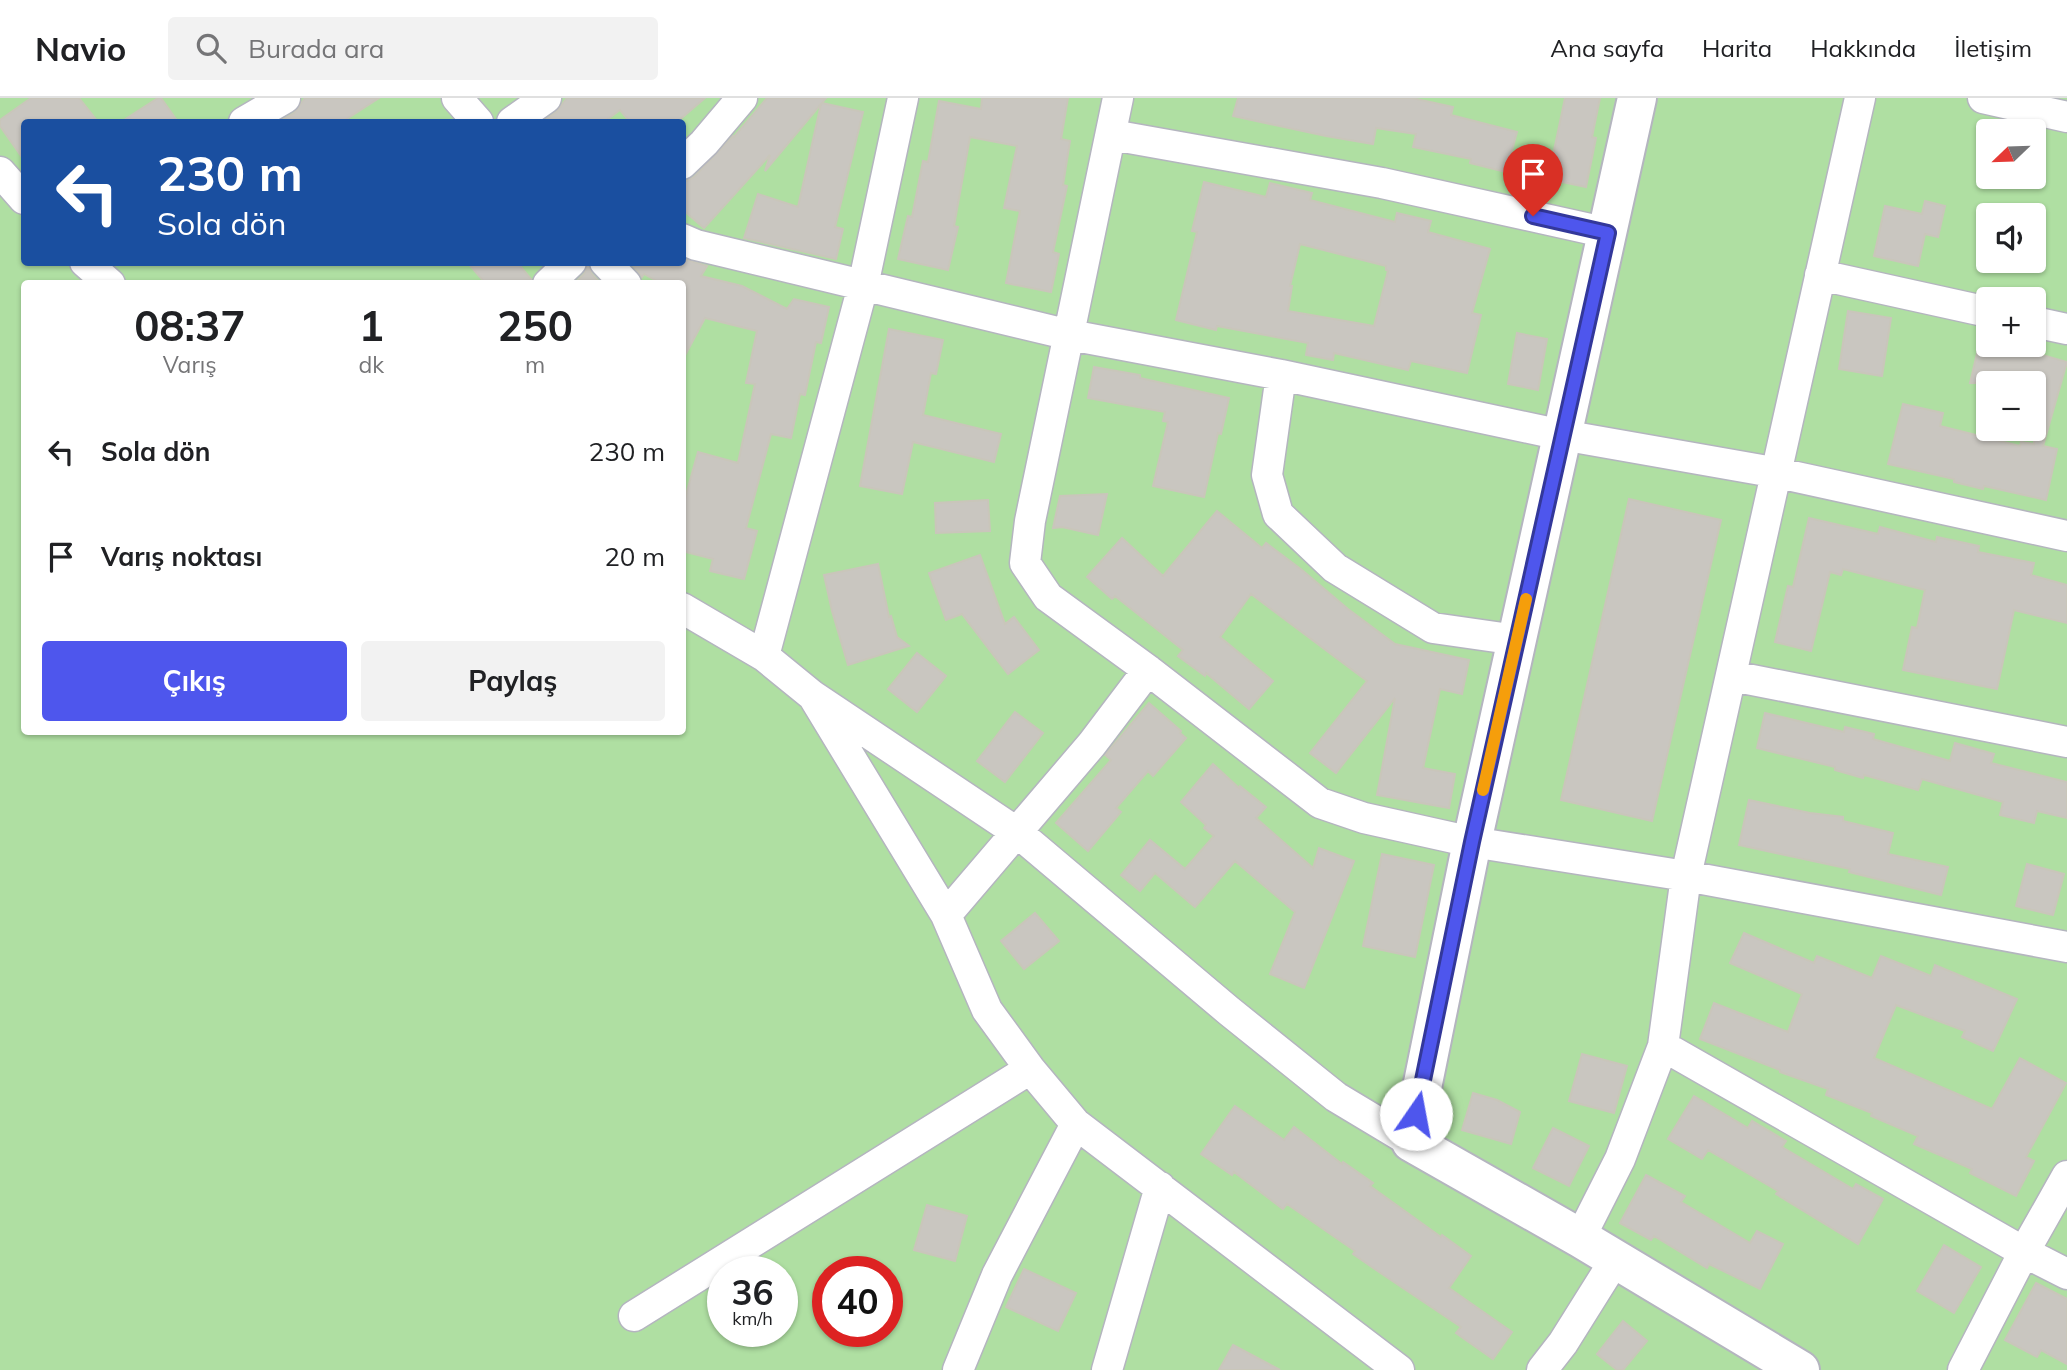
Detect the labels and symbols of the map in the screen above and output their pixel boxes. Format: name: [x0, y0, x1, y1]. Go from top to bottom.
north arrow: [1976, 119, 2046, 189]
pin: [1503, 144, 1563, 216]
position arrow: [1379, 1077, 1453, 1151]
speed limit sign: 40: [812, 1256, 903, 1347]

